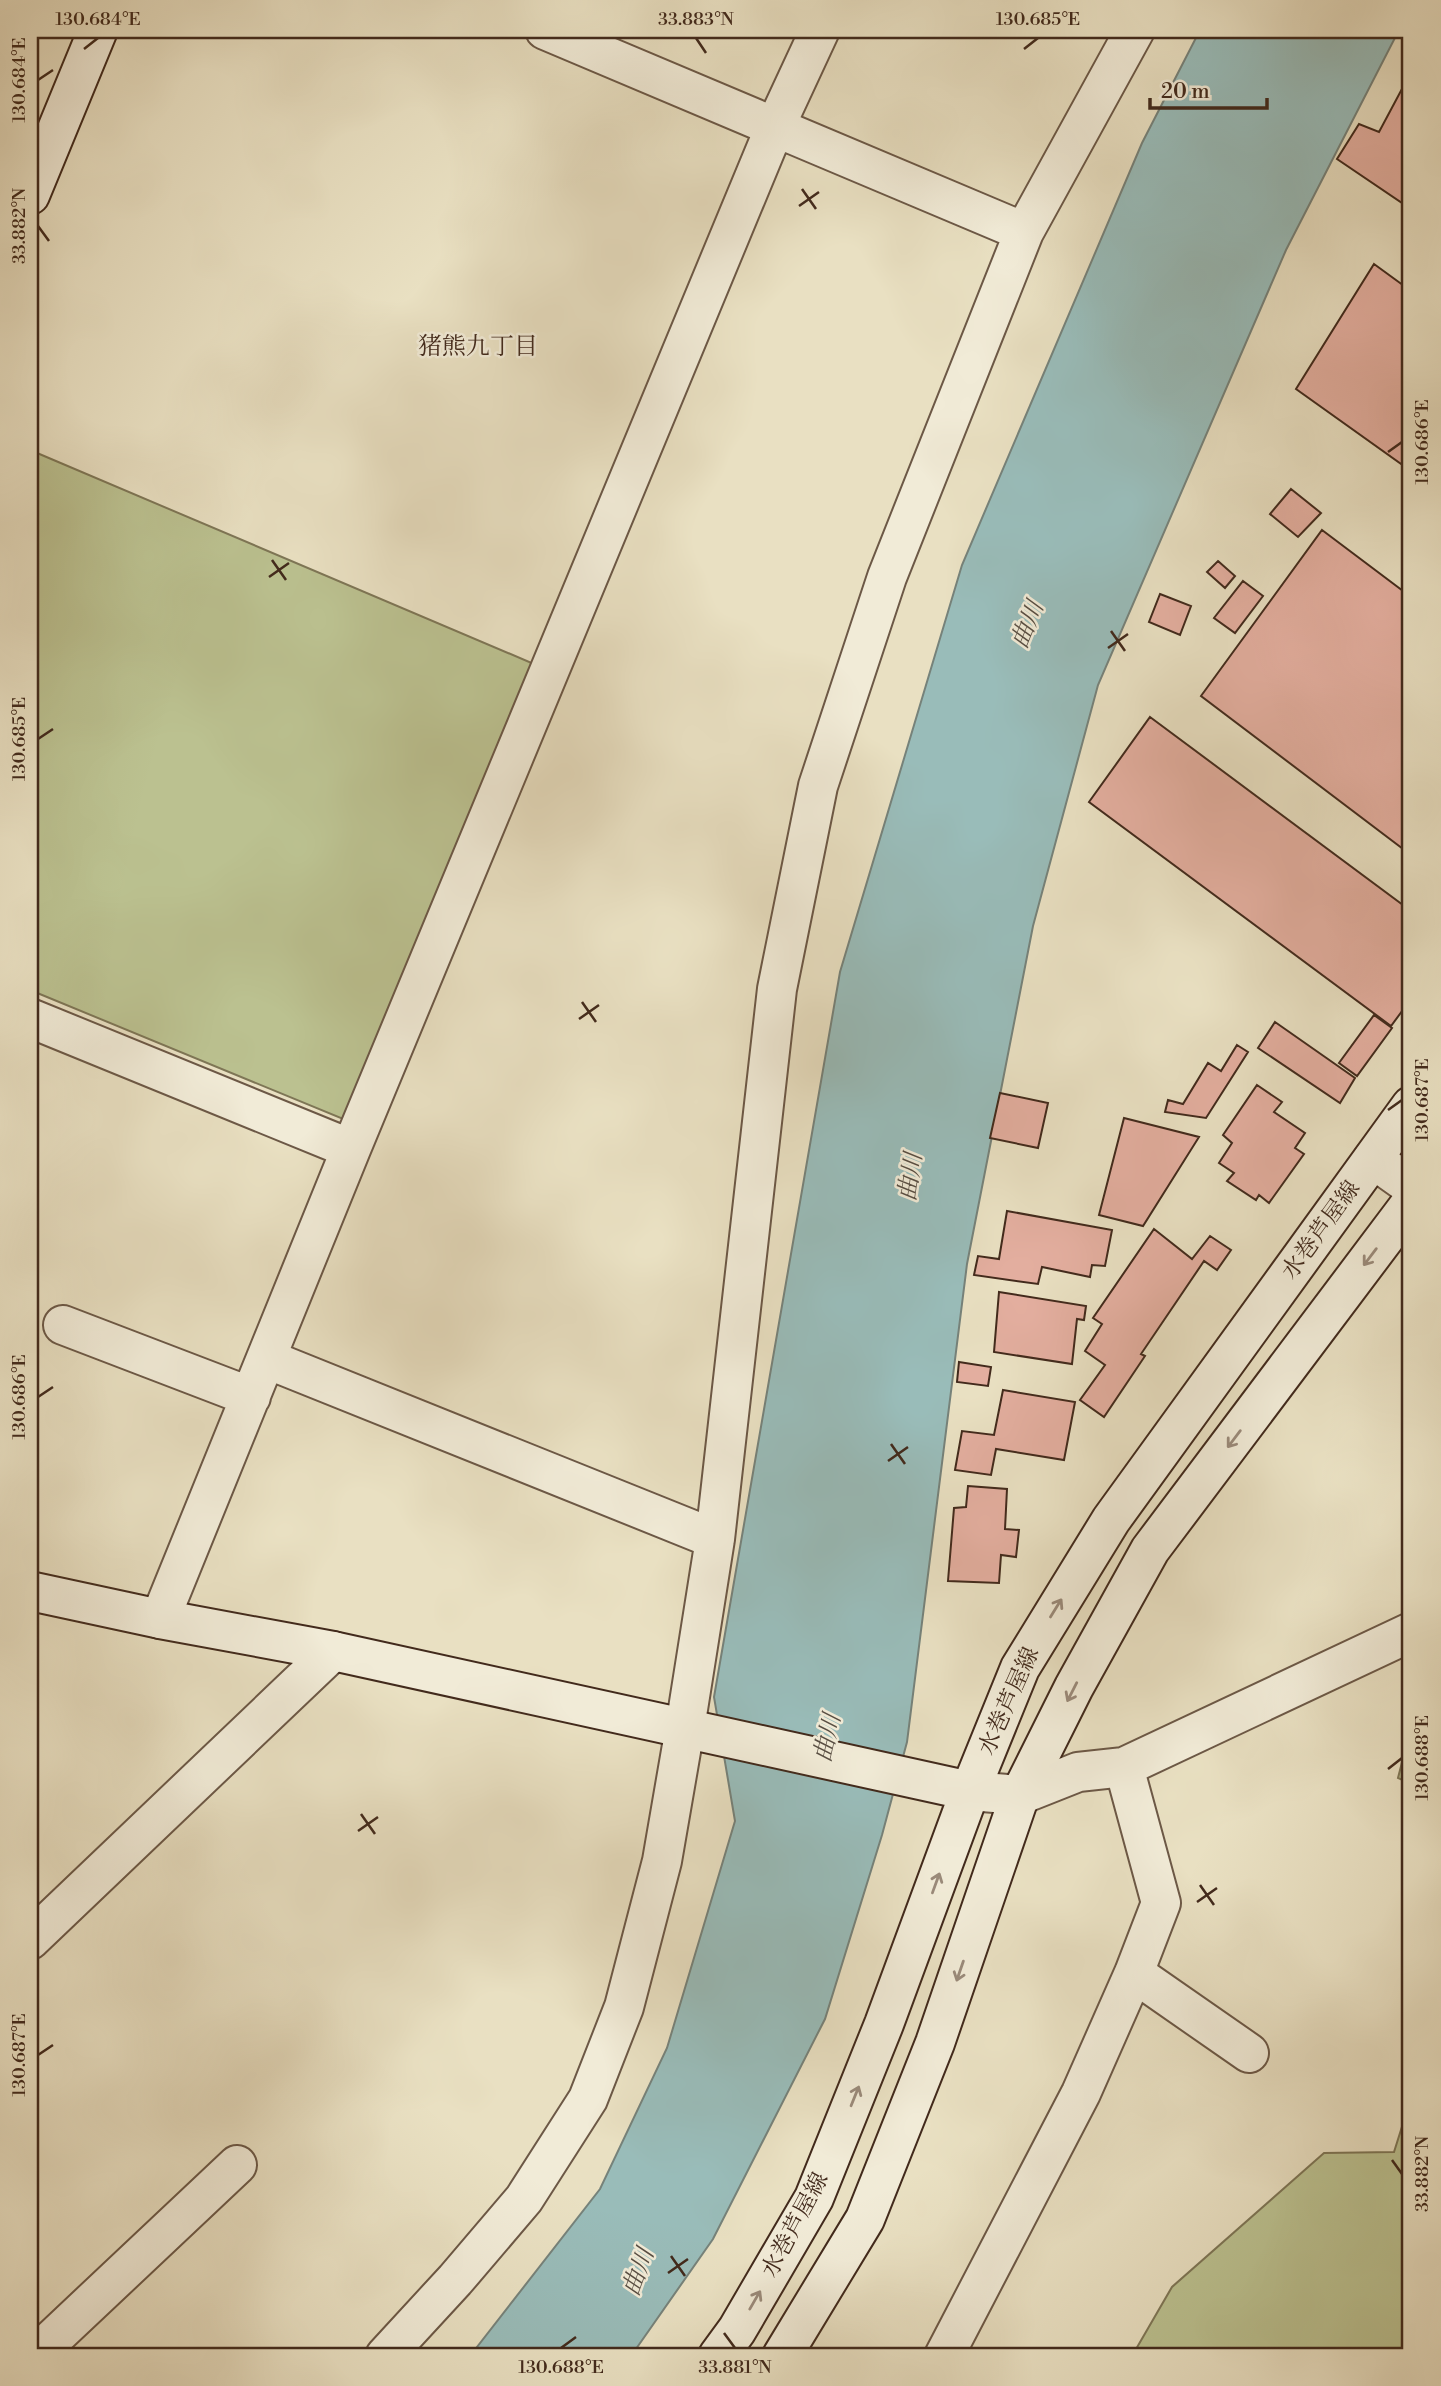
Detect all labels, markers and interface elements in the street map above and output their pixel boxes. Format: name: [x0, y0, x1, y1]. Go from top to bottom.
text: 130.684°E: [55, 8, 141, 31]
text: 33.883°N: [658, 8, 735, 31]
text: 130.685°E: [996, 8, 1080, 31]
text: 130.684°E: [8, 37, 31, 123]
scale bar: [1150, 66, 1268, 110]
text: 20 m: [1161, 79, 1210, 105]
text: 33.882°N: [8, 187, 31, 264]
district label: 猪熊九丁目: [418, 332, 538, 362]
text: 130.686°E: [1411, 399, 1434, 485]
water label: 曲川: [1005, 594, 1052, 653]
text: 130.685°E: [8, 697, 31, 781]
text: 130.687°E: [1411, 1058, 1434, 1142]
water label: 曲川: [893, 1148, 930, 1203]
street label: 水巻芦屋線: [1276, 1175, 1366, 1285]
one-way arrow: [1363, 1247, 1378, 1266]
text: 130.686°E: [8, 1354, 31, 1440]
one-way arrow: [1226, 1429, 1241, 1448]
one-way arrow: [1050, 1599, 1064, 1619]
street label: 水巻芦屋線: [973, 1643, 1045, 1759]
one-way arrow: [1064, 1681, 1078, 1702]
water label: 曲川: [808, 1708, 849, 1765]
text: 130.688°E: [1411, 1715, 1434, 1801]
one-way arrow: [931, 1873, 943, 1895]
one-way arrow: [953, 1959, 965, 1981]
text: 130.687°E: [8, 2013, 31, 2097]
one-way arrow: [850, 2085, 863, 2107]
text: 33.882°N: [1411, 2135, 1434, 2212]
street label: 水巻芦屋線: [756, 2168, 834, 2282]
water label: 曲川: [617, 2241, 662, 2300]
one-way arrow: [748, 2290, 762, 2310]
text: 130.688°E: [518, 2356, 604, 2379]
text: 33.881°N: [698, 2356, 772, 2379]

